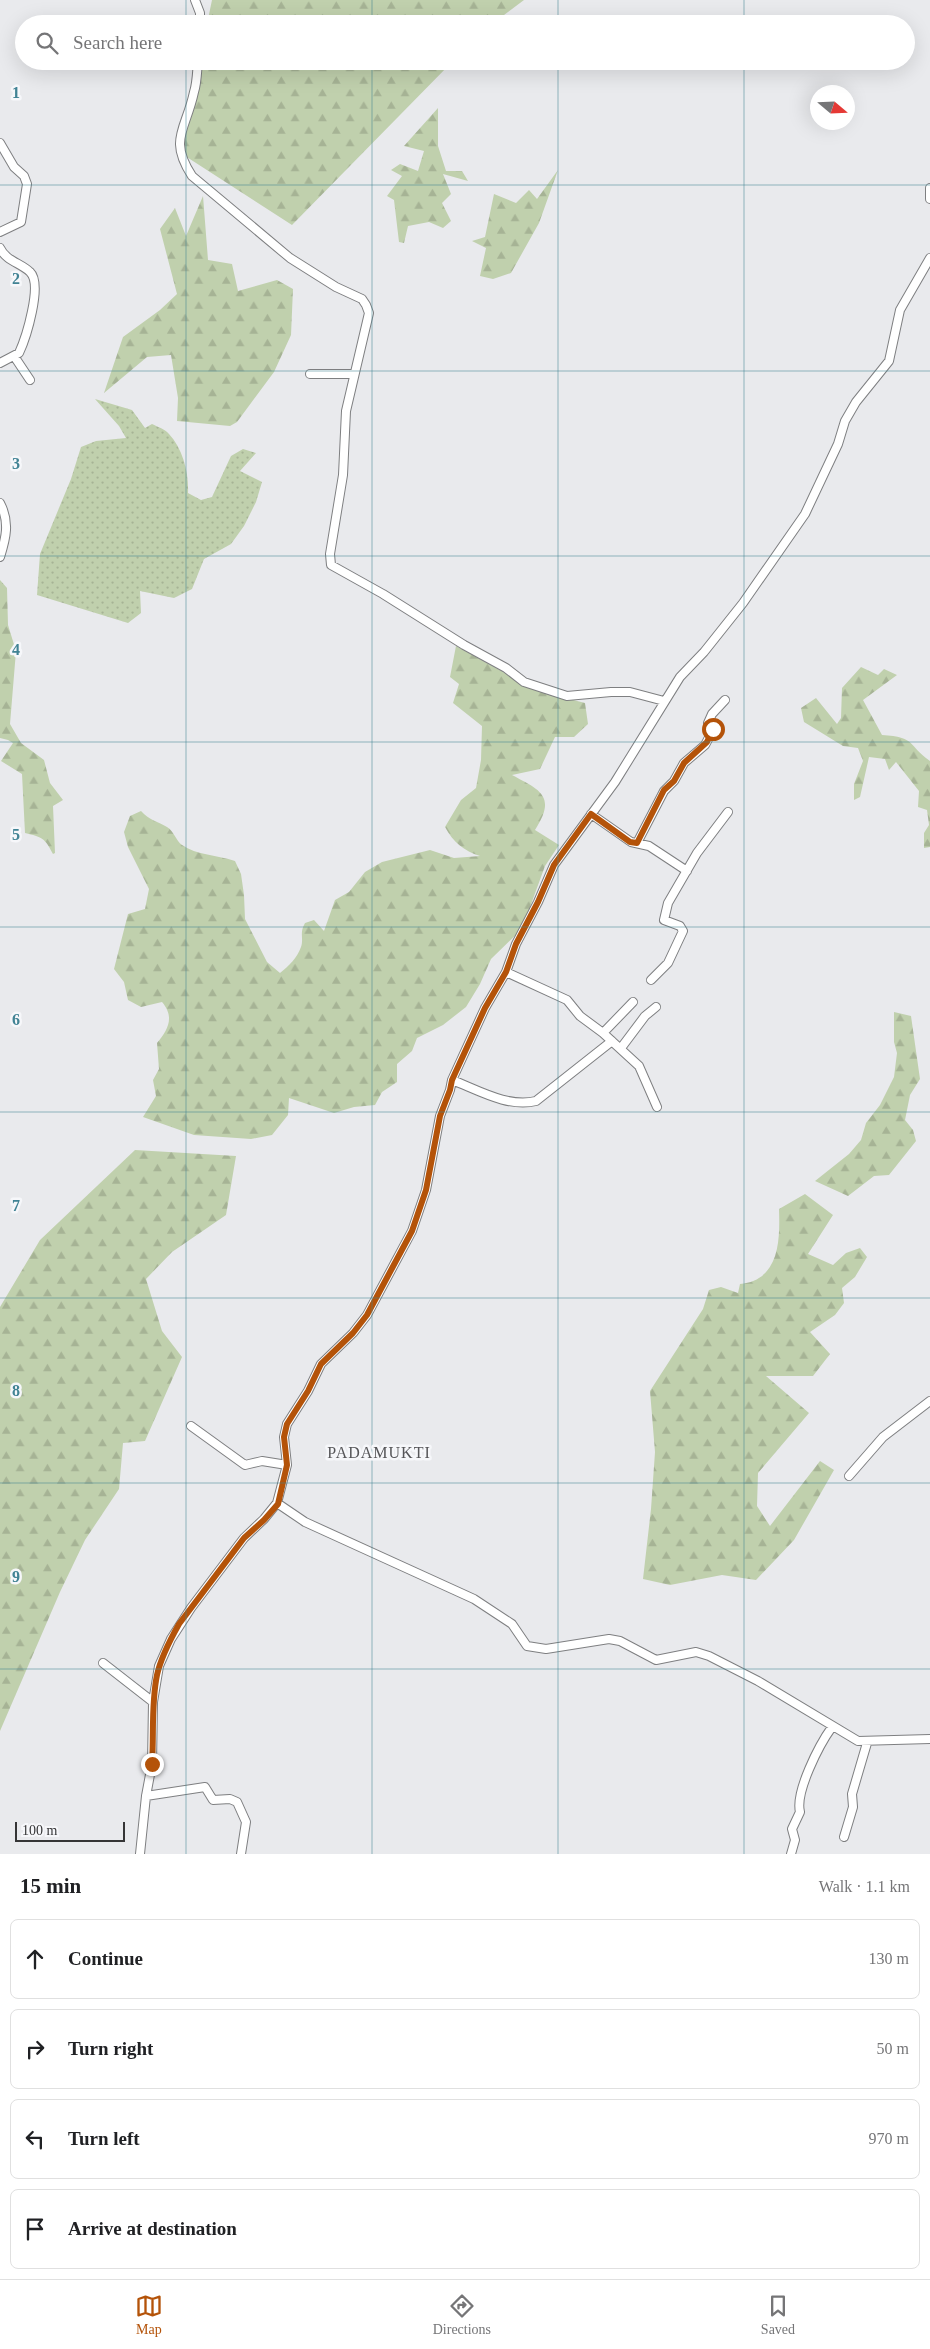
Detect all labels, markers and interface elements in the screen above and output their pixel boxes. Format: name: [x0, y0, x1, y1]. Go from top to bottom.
search box: [15, 15, 915, 70]
icon: search: [33, 29, 61, 57]
text: Search here: [73, 32, 162, 53]
text: 1: [12, 84, 20, 101]
north arrow: [810, 85, 855, 130]
text: 2: [12, 270, 20, 287]
text: 3: [12, 455, 20, 472]
text: 4: [12, 641, 20, 658]
route start: [702, 718, 725, 741]
text: 5: [12, 826, 20, 843]
text: 6: [12, 1011, 20, 1028]
text: 7: [12, 1197, 20, 1214]
text: 8: [12, 1382, 20, 1399]
district label: PADAMUKTI: [327, 1444, 431, 1461]
text: 9: [12, 1568, 20, 1585]
route end: [141, 1753, 164, 1776]
scale bar: [15, 1819, 125, 1842]
text: 100 m: [22, 1823, 57, 1838]
text: 15 min: [20, 1874, 81, 1898]
text: Walk · 1.1 km: [819, 1878, 910, 1895]
icon: ahead: [21, 1945, 49, 1973]
text: Continue: [68, 1948, 143, 1969]
text: 130 m: [869, 1950, 909, 1967]
icon: right: [21, 2035, 49, 2063]
text: Turn right: [68, 2038, 153, 2059]
text: 50 m: [877, 2040, 909, 2057]
icon: left: [21, 2125, 49, 2153]
text: Turn left: [68, 2128, 140, 2149]
text: 970 m: [869, 2130, 909, 2147]
icon: arrive: [21, 2215, 49, 2243]
text: Arrive at destination: [68, 2218, 237, 2239]
tab: Map: [135, 2292, 163, 2338]
tab: Directions: [433, 2292, 491, 2338]
tab: Saved: [761, 2292, 795, 2338]

